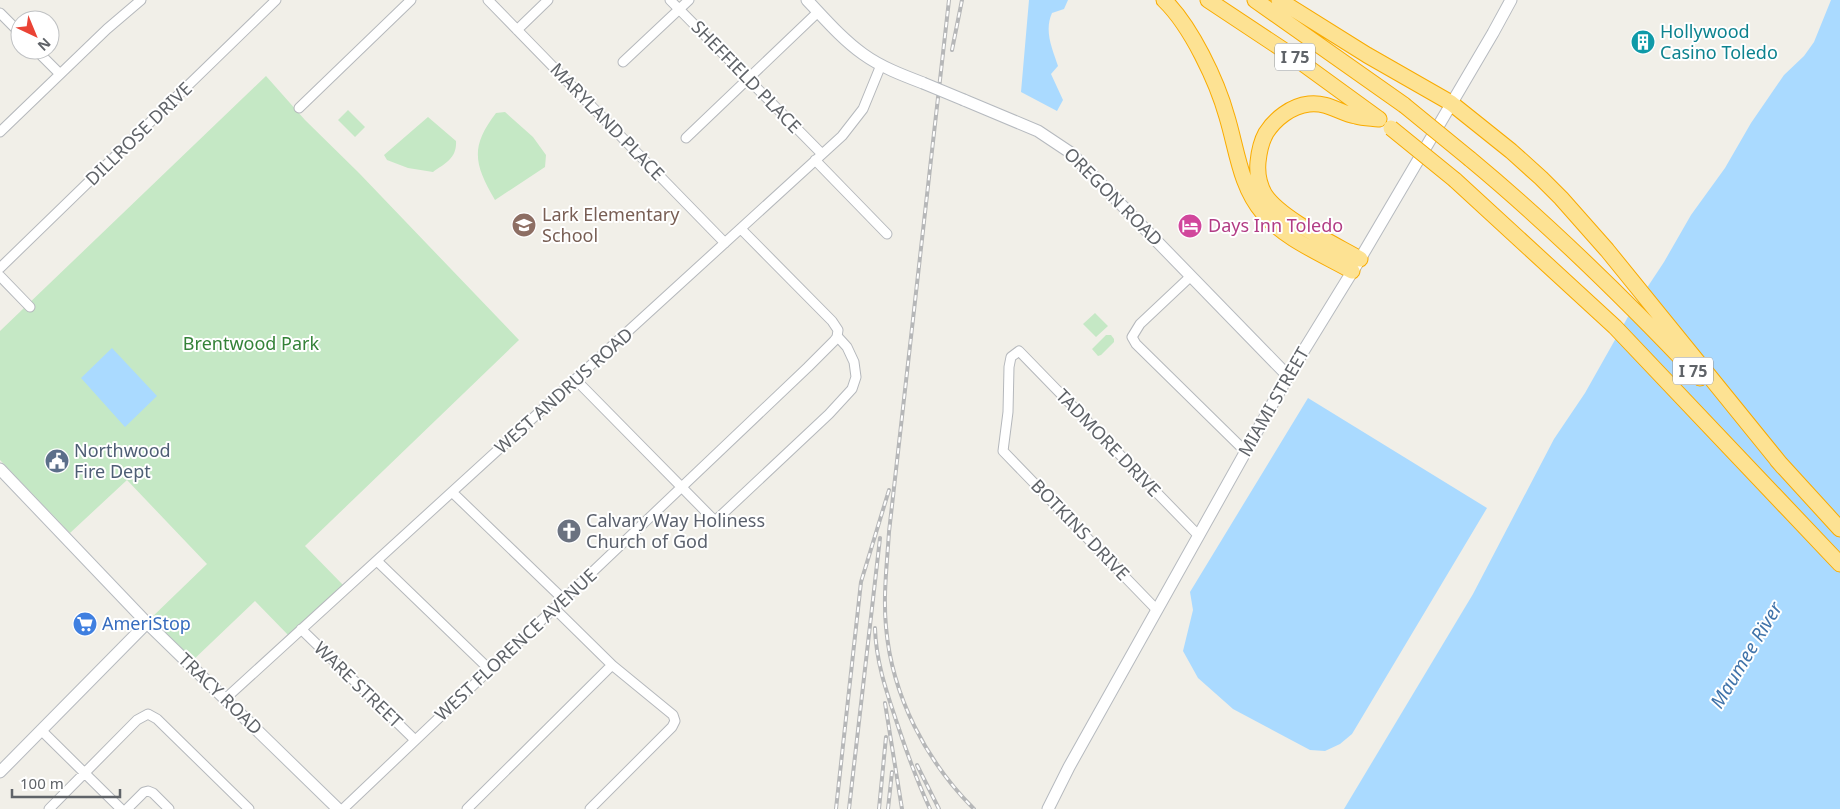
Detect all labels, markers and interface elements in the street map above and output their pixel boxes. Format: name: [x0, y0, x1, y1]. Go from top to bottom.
north arrow: [10, 10, 60, 60]
street label: SHEFFIELD PLACE: [687, 15, 807, 138]
place label: Hollywood Casino Toledo: [1660, 19, 1778, 64]
building icon: Hollywood Casino Toledo: [1630, 29, 1656, 55]
text: N: [34, 34, 55, 56]
road number: I 75: [1275, 44, 1315, 70]
street label: MARYLAND PLACE: [545, 57, 670, 185]
street label: DILLROSE DRIVE: [80, 76, 197, 190]
street label: OREGON ROAD: [1059, 142, 1168, 251]
place label: Lark Elementary School: [542, 202, 680, 247]
school or university icon: Lark Elementary School: [511, 212, 537, 238]
hotel icon: Days Inn Toledo: [1177, 213, 1203, 239]
place label: Days Inn Toledo: [1208, 213, 1343, 237]
street label: WEST ANDRUS ROAD: [489, 322, 638, 459]
park label: Brentwood Park: [183, 331, 320, 355]
street label: MIAMI STREET: [1232, 343, 1314, 460]
road number: I 75: [1673, 358, 1713, 384]
street label: TADMORE DRIVE: [1051, 383, 1166, 501]
place label: Northwood Fire Dept: [74, 438, 171, 483]
public building icon: Northwood Fire Dept: [44, 448, 70, 474]
street label: BOTKINS DRIVE: [1026, 474, 1135, 585]
place label: Calvary Way Holiness Church of God: [586, 508, 765, 553]
church icon: Calvary Way Holiness Church of God: [556, 518, 582, 544]
street label: WEST FLORENCE AVENUE: [429, 563, 601, 726]
water label: Maumee River: [1704, 596, 1789, 713]
supermarket icon: AmeriStop: [72, 611, 98, 637]
place label: AmeriStop: [102, 611, 191, 635]
street label: WARE STREET: [309, 636, 408, 733]
street label: TRACY ROAD: [173, 647, 268, 739]
scale bar: [12, 766, 120, 798]
text: 100 m: [20, 773, 64, 793]

